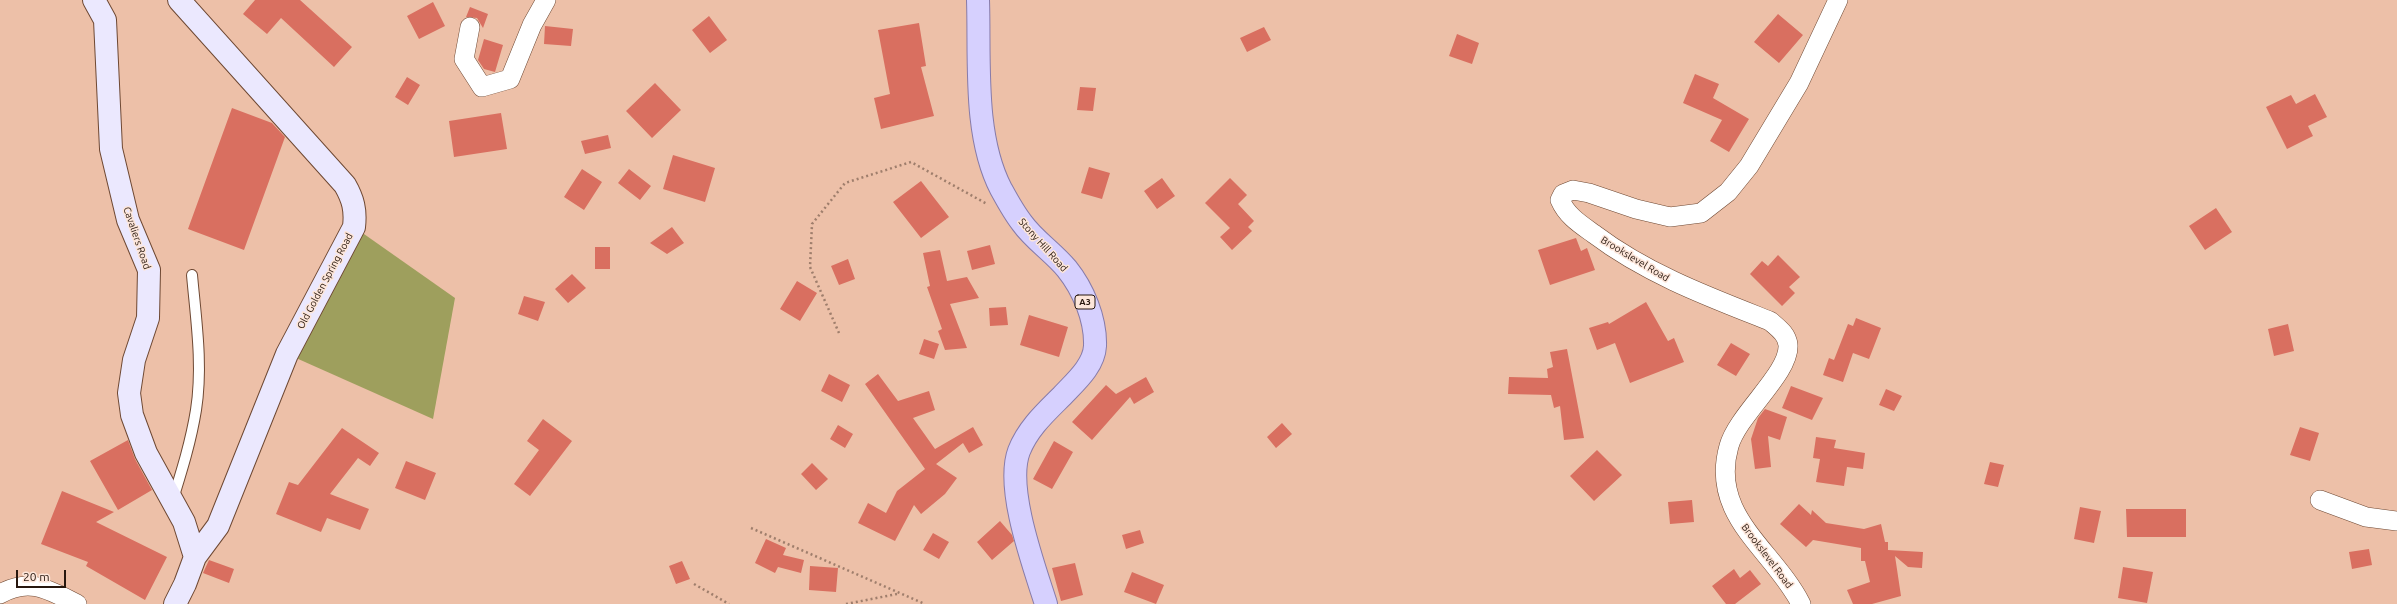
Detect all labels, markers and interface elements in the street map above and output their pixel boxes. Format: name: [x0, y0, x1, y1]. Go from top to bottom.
street label: Cavaliers Road: [121, 205, 153, 271]
street label: Stony Hill Road: [1016, 216, 1070, 274]
street label: Old Golden Spring Road: [295, 231, 355, 331]
street label: Brookslevel Road: [1599, 234, 1671, 284]
road number: A3: [1075, 295, 1095, 309]
street label: Brookslevel Road: [1739, 521, 1795, 591]
scale bar: [18, 562, 68, 588]
text: 20 m: [23, 570, 50, 583]

